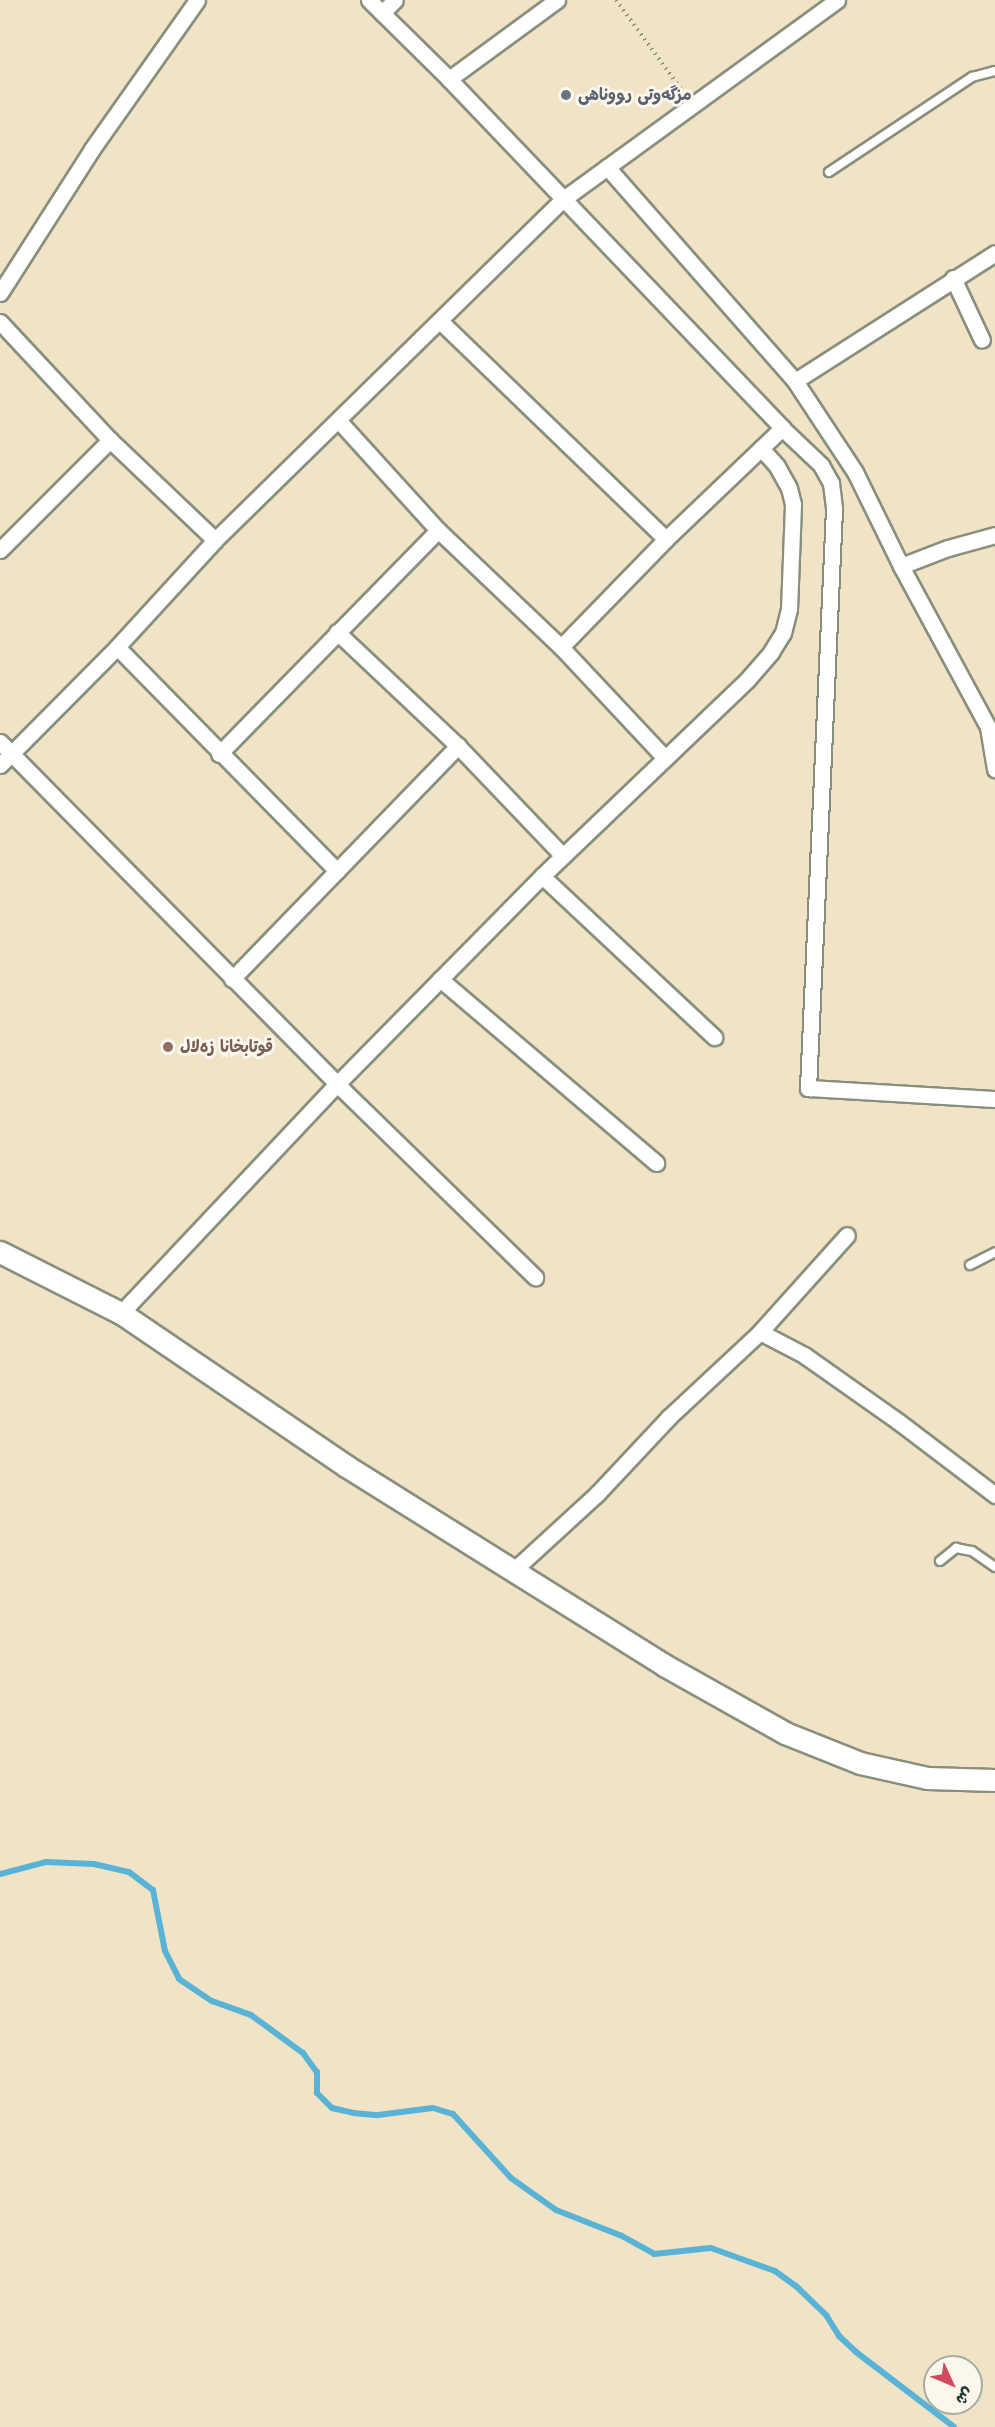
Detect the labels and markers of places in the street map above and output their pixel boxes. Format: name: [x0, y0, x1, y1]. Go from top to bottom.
place label: مزگەوتی رووناهی: [578, 85, 692, 105]
marker: مزگەوتی رووناهی: [559, 88, 573, 102]
place label: قوتابخانا زەلال: [180, 1037, 273, 1057]
marker: قوتابخانا زەلال: [161, 1040, 175, 1054]

